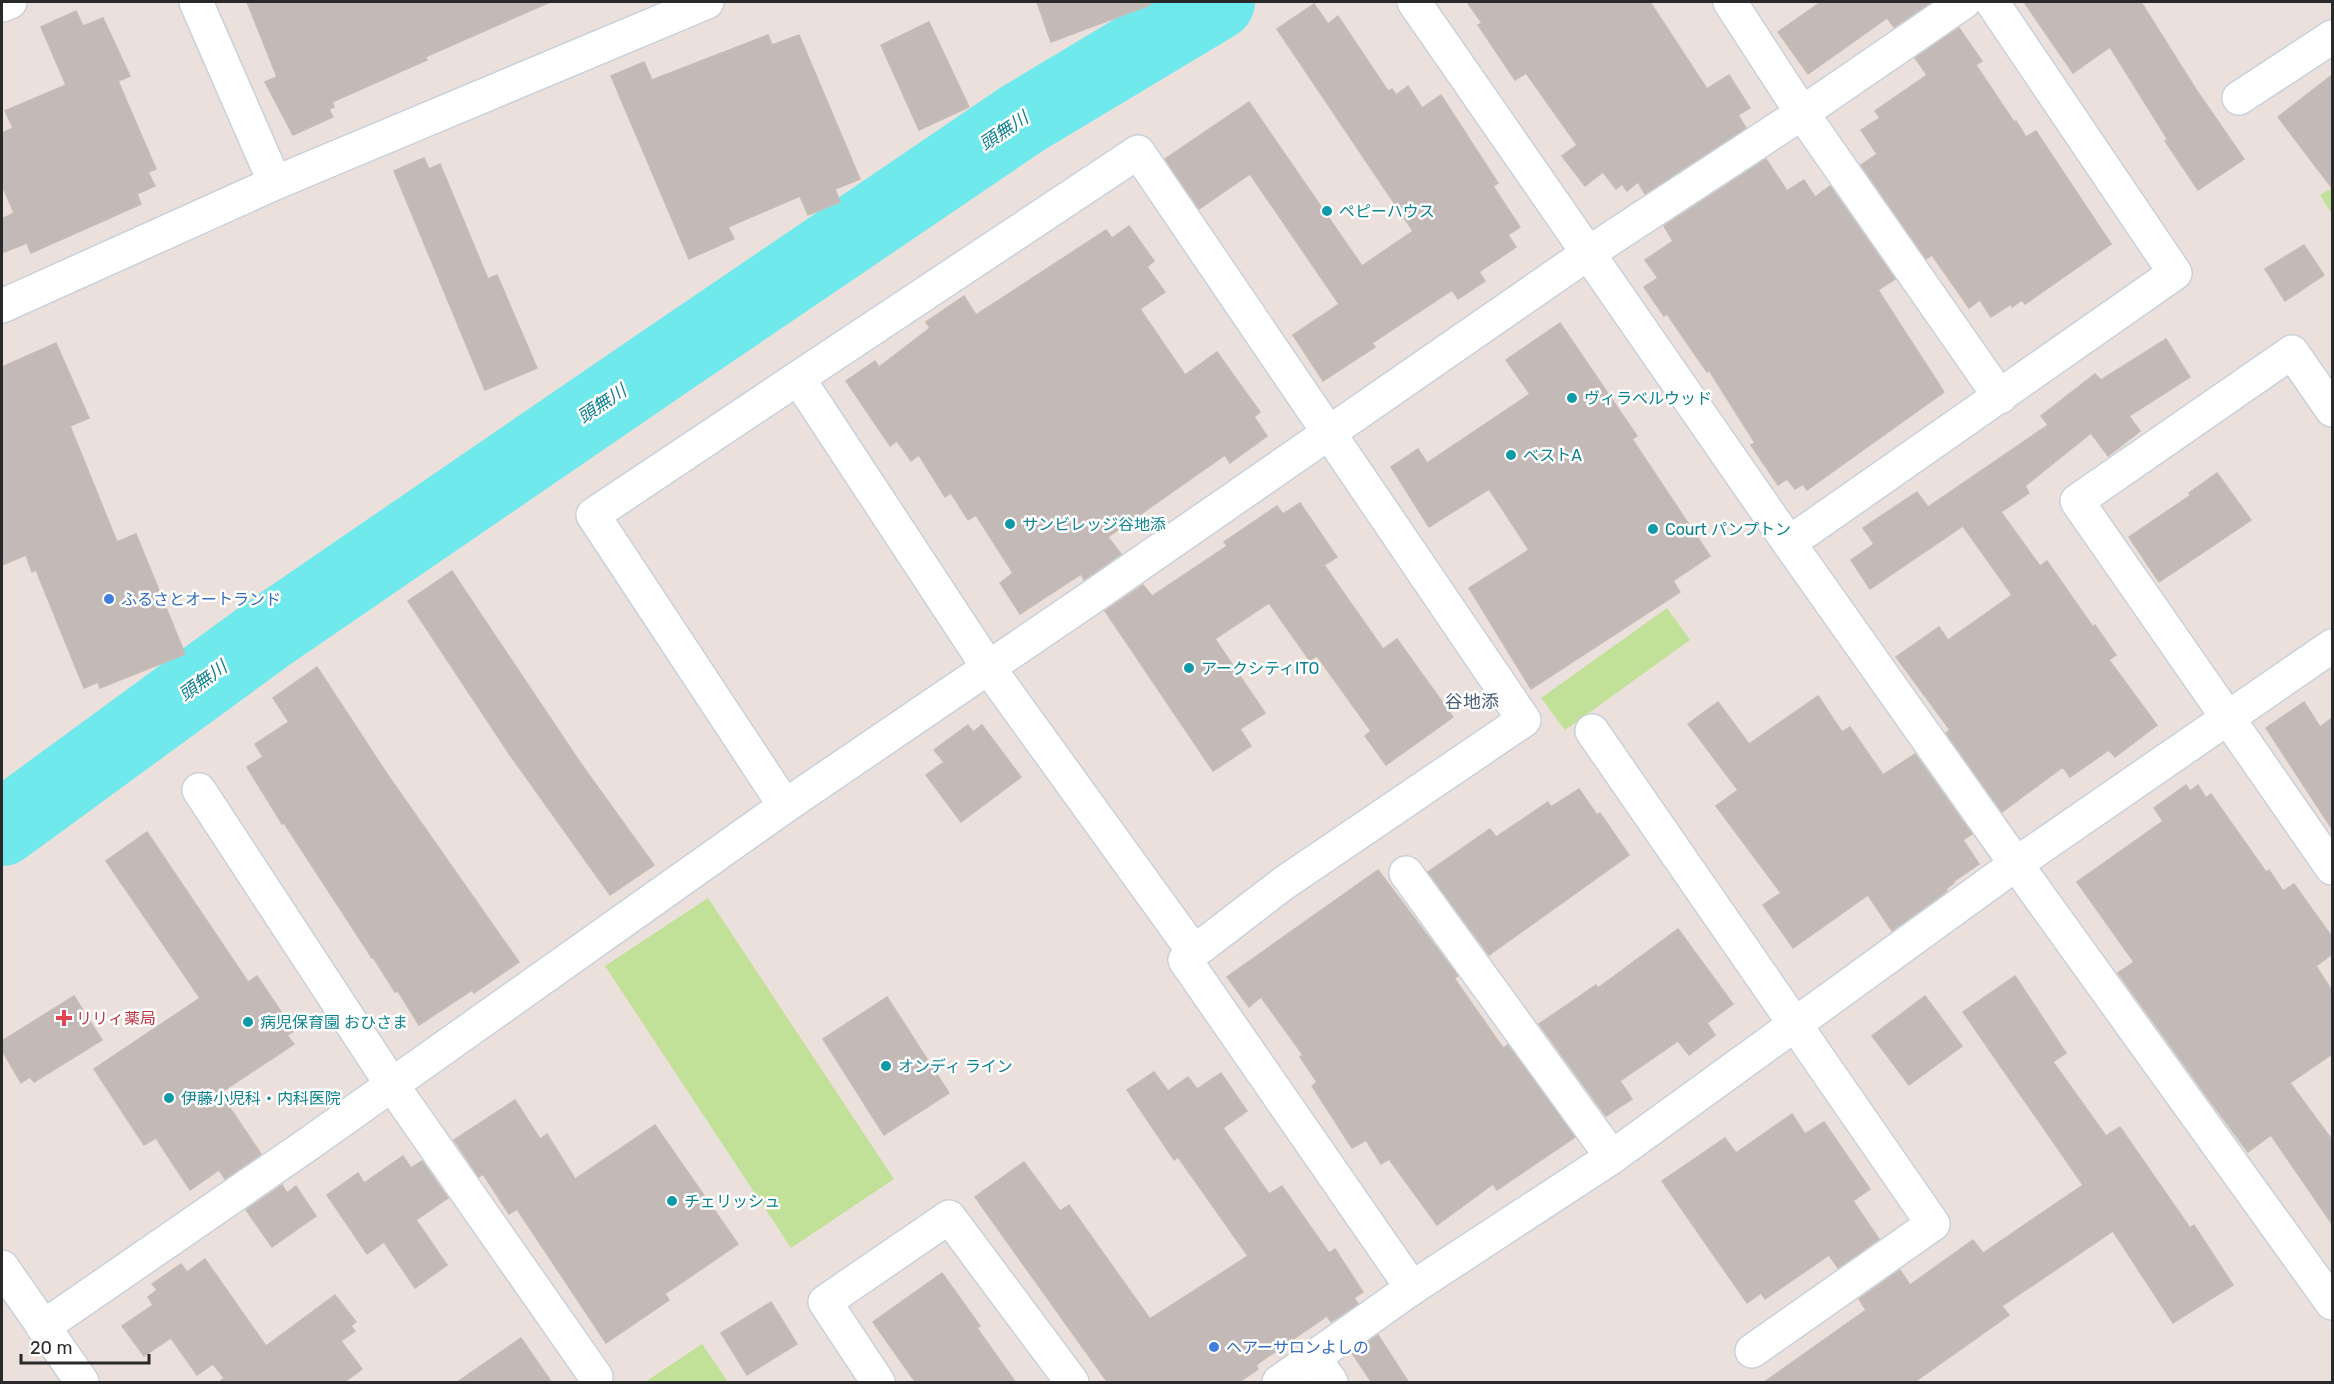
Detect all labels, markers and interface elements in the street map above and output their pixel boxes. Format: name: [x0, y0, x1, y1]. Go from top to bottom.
water label: 頭無川: [975, 106, 1034, 155]
place label: ペピーハウス: [1339, 202, 1435, 221]
marker: ペピーハウス: [1320, 204, 1334, 218]
water label: 頭無川: [573, 379, 632, 428]
place label: ヴィラベルウッド: [1584, 389, 1712, 408]
marker: ヴィラベルウッド: [1565, 391, 1579, 405]
place label: ベストA: [1523, 446, 1582, 465]
marker: ベストA: [1504, 448, 1518, 462]
place label: サンビレッジ谷地添: [1022, 515, 1166, 534]
marker: サンビレッジ谷地添: [1003, 517, 1017, 531]
place label: Court パンプトン: [1665, 520, 1791, 539]
marker: Court パンプトン: [1646, 522, 1660, 536]
place label: ふるさとオートランド: [121, 590, 281, 609]
marker: ふるさとオートランド: [102, 592, 116, 606]
water label: 頭無川: [175, 655, 233, 706]
place label: アークシティITO: [1201, 659, 1319, 678]
marker: アークシティITO: [1182, 661, 1196, 675]
district label: 谷地添: [1445, 691, 1499, 713]
place label: リリィ薬局: [76, 1009, 156, 1028]
marker: リリィ薬局: [57, 1011, 71, 1025]
place label: 病児保育園 おひさま: [260, 1013, 408, 1032]
marker: 病児保育園 おひさま: [241, 1015, 255, 1029]
place label: オンディ ライン: [898, 1057, 1013, 1076]
marker: オンディ ライン: [879, 1059, 893, 1073]
place label: 伊藤小児科・内科医院: [181, 1089, 341, 1108]
marker: 伊藤小児科・内科医院: [162, 1091, 176, 1105]
place label: チェリッシュ: [684, 1192, 780, 1211]
marker: チェリッシュ: [665, 1194, 679, 1208]
scale bar: [21, 1327, 148, 1365]
text: 20 m: [30, 1337, 72, 1359]
place label: ヘアーサロンよしの: [1226, 1338, 1369, 1357]
marker: ヘアーサロンよしの: [1207, 1340, 1221, 1354]

